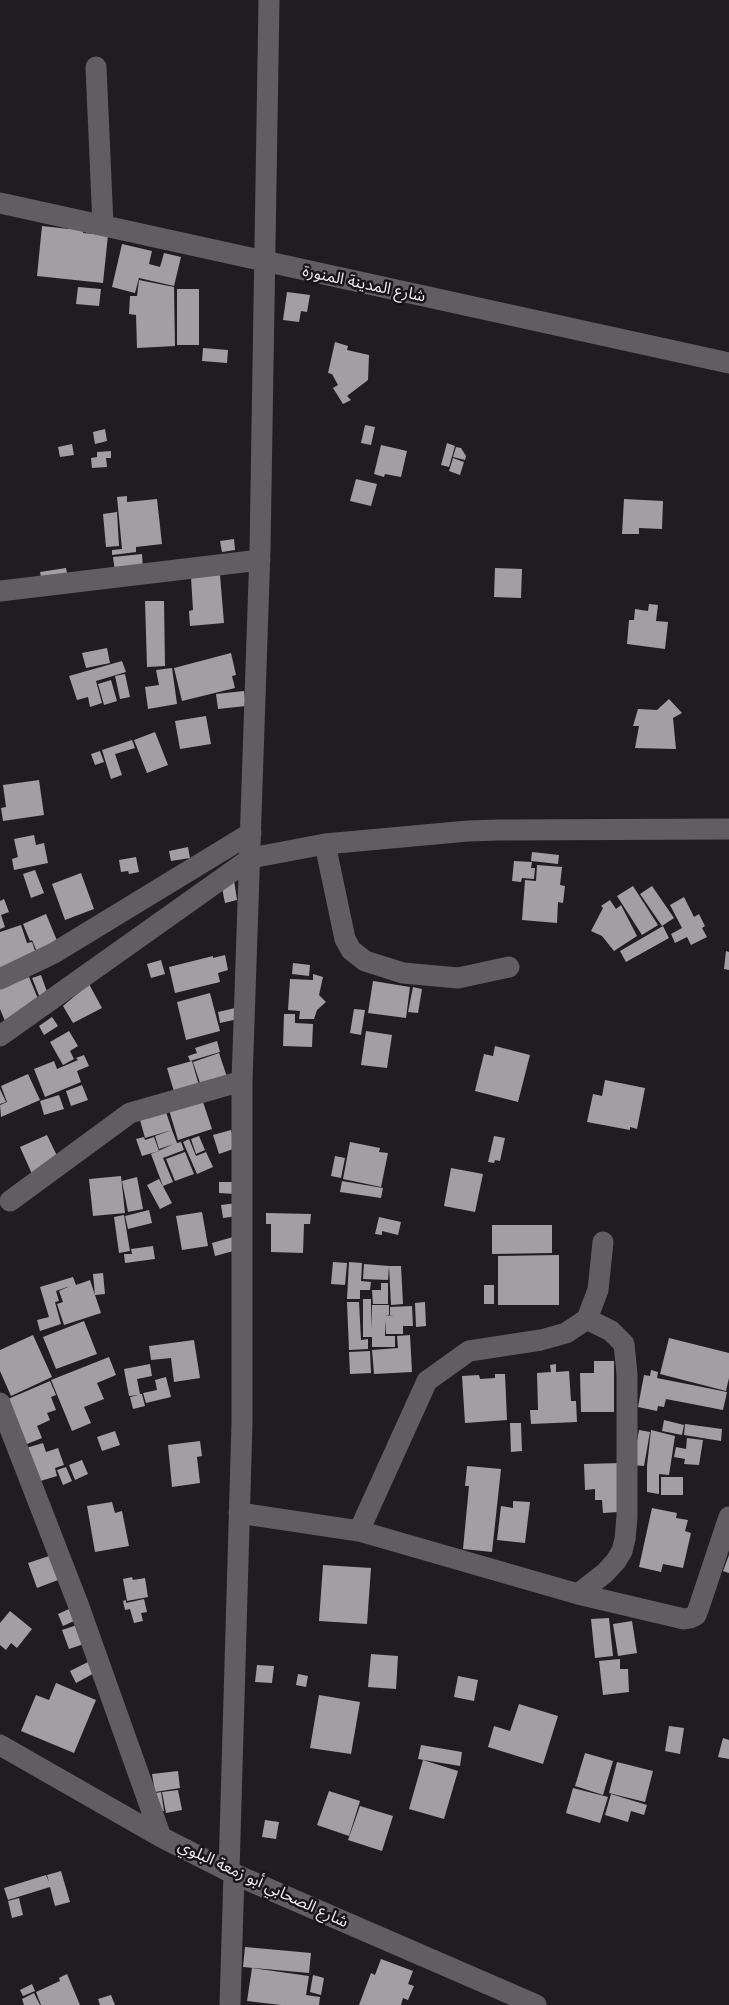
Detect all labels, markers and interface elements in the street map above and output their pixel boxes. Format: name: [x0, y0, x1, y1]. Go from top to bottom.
street label: شارع المدينة المنورة: [301, 262, 427, 306]
street label: شارع الصحابي أبو زمعة البلوي: [175, 1836, 351, 1932]

